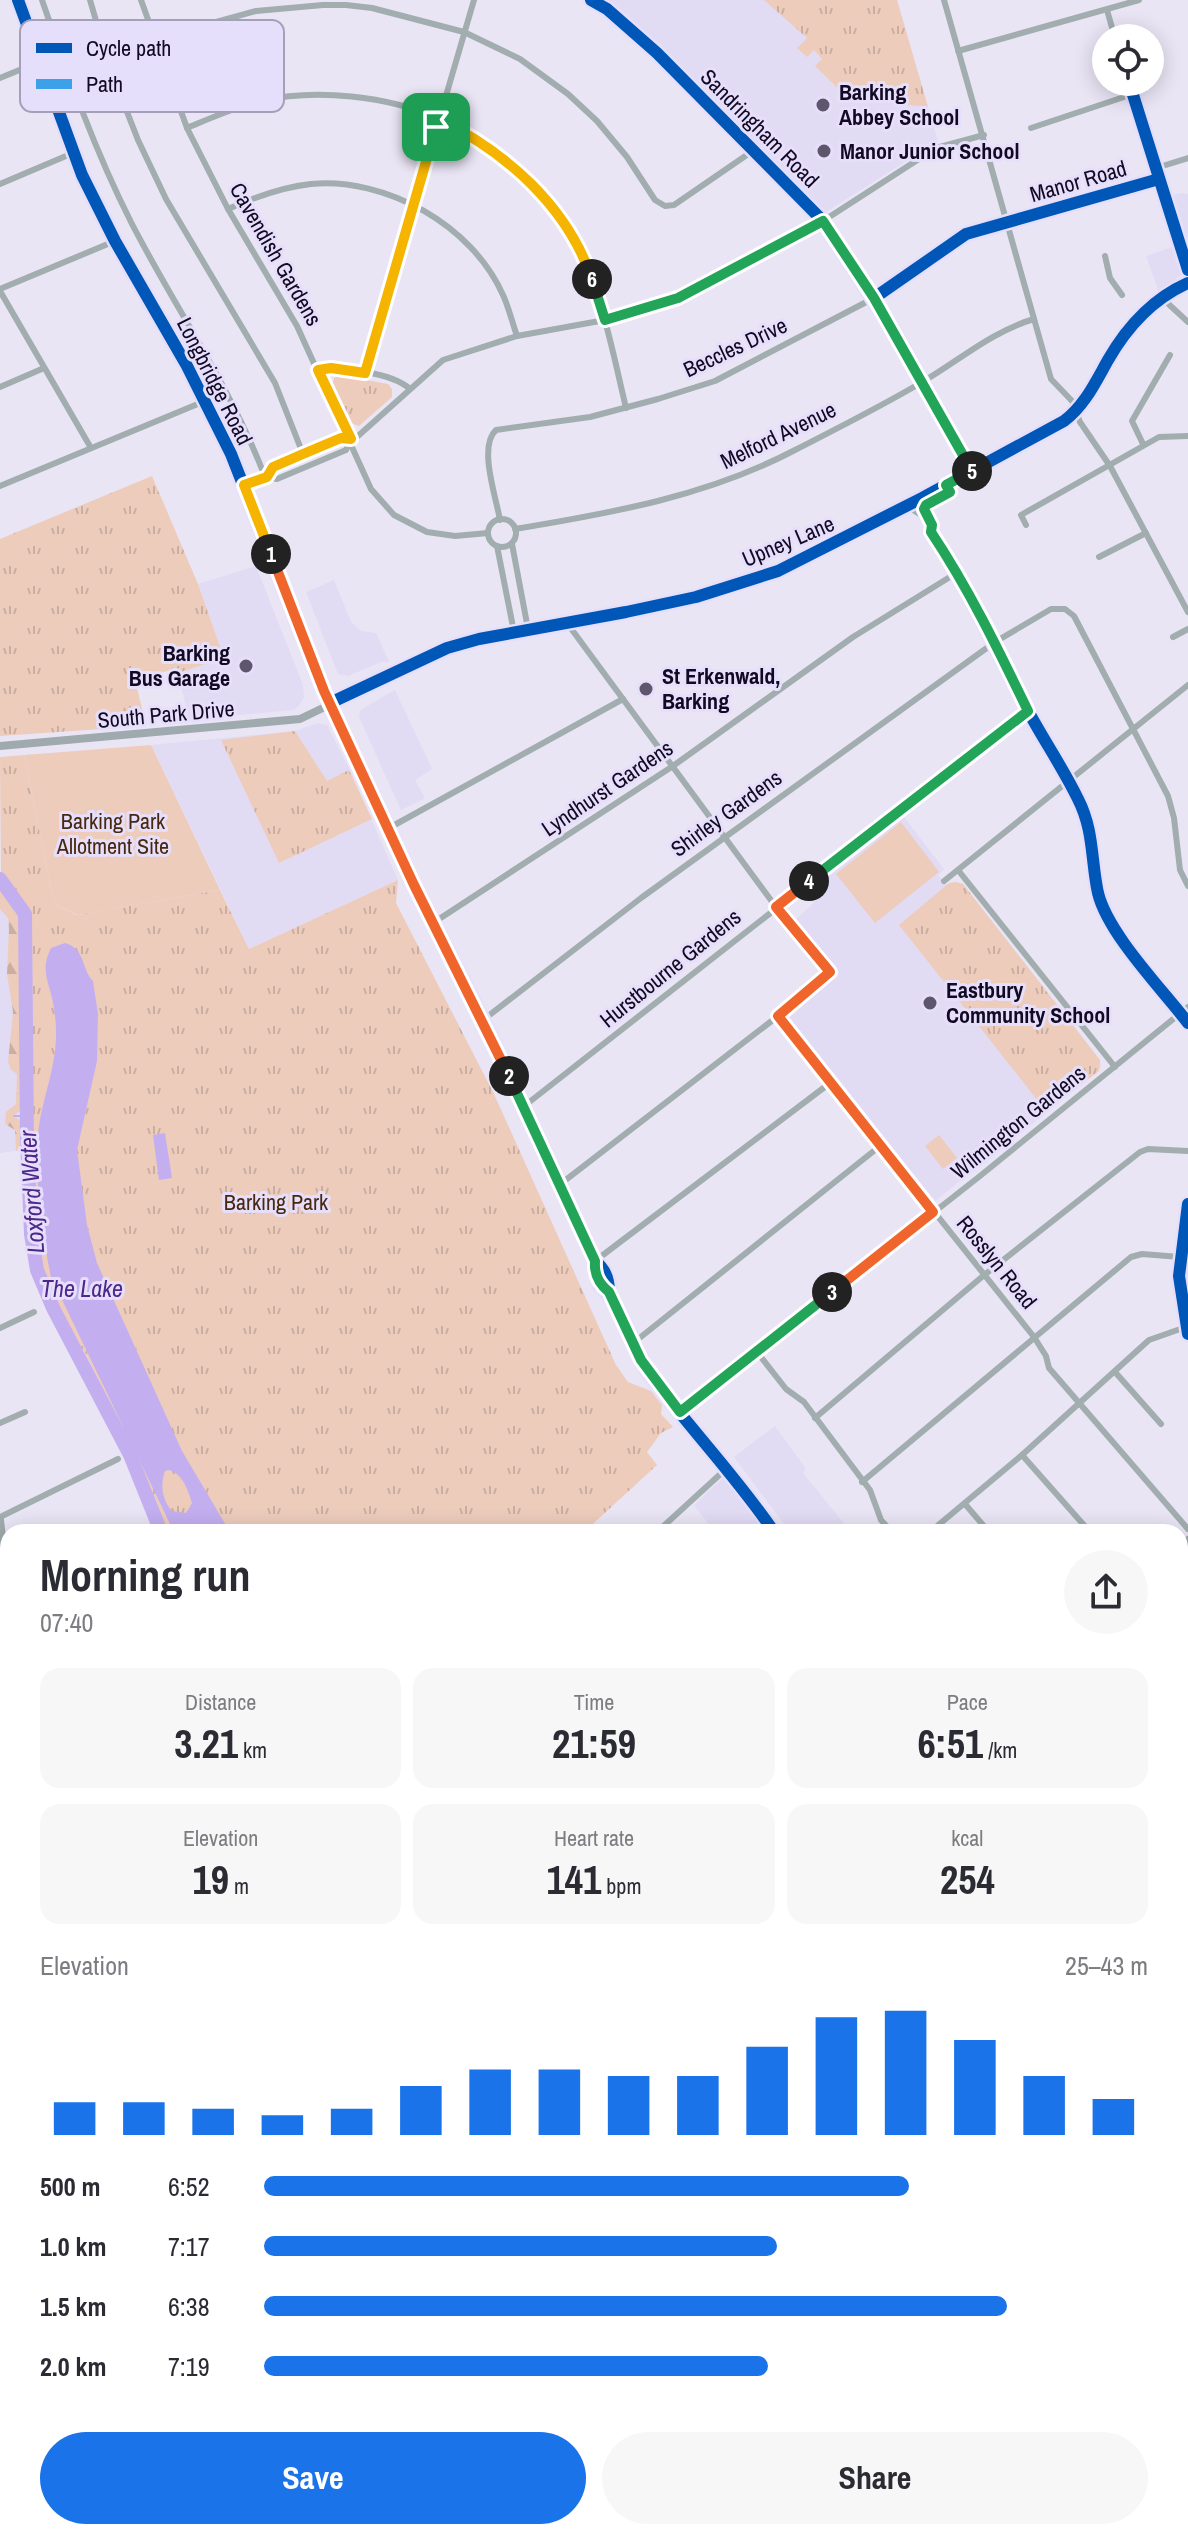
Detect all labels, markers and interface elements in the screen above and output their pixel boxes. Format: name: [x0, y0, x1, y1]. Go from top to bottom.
legend: [20, 20, 284, 112]
map controls: [1092, 24, 1164, 96]
button: locate: [1092, 24, 1164, 96]
text: Cycle path: [86, 33, 171, 63]
street label: Sandringham Road: [694, 62, 826, 194]
text: Path: [86, 69, 123, 99]
place label: Barking Abbey School: [839, 77, 959, 132]
pin: [402, 93, 470, 161]
marker: Barking Abbey School: [814, 96, 832, 114]
icon: arrive: [414, 105, 458, 149]
place label: Manor Junior School: [840, 136, 1019, 166]
marker: Manor Junior School: [815, 142, 833, 160]
street label: Manor Road: [1026, 153, 1130, 209]
street label: Cavendish Gardens: [223, 177, 329, 331]
pin: 6: [572, 259, 612, 299]
text: 6: [587, 264, 597, 294]
street label: Beccles Drive: [678, 310, 792, 384]
street label: Longbridge Road: [170, 312, 260, 450]
street label: Melford Avenue: [715, 394, 841, 476]
pin: 5: [952, 451, 992, 491]
text: 5: [967, 456, 977, 486]
street label: Upney Lane: [737, 508, 839, 574]
pin: 1: [251, 534, 291, 574]
text: 1: [266, 539, 276, 569]
place label: Barking Bus Garage: [129, 638, 230, 693]
marker: Barking Bus Garage: [237, 657, 255, 675]
place label: St Erkenwald, Barking: [662, 661, 780, 716]
marker: St Erkenwald, Barking: [637, 680, 655, 698]
street label: South Park Drive: [96, 693, 236, 735]
street label: Lyndhurst Gardens: [535, 733, 679, 843]
street label: Shirley Gardens: [664, 763, 788, 863]
park label: Barking Park Allotment Site: [56, 806, 169, 861]
pin: 4: [789, 861, 829, 901]
text: 4: [804, 866, 814, 896]
street label: Hurstbourne Gardens: [593, 902, 747, 1034]
place label: Eastbury Community School: [946, 975, 1110, 1030]
marker: Eastbury Community School: [921, 994, 939, 1012]
pin: 2: [489, 1056, 529, 1096]
street label: Wilmington Gardens: [944, 1058, 1092, 1186]
text: 2: [504, 1061, 514, 1091]
water label: Loxford Water: [11, 1128, 51, 1255]
park label: Barking Park: [224, 1187, 329, 1217]
street label: Rosslyn Road: [950, 1209, 1044, 1315]
water label: The Lake: [41, 1272, 123, 1304]
pin: 3: [812, 1272, 852, 1312]
text: 3: [827, 1277, 837, 1307]
text: Morning run: [40, 1545, 250, 1605]
button: share: [1064, 1550, 1148, 1634]
text: 07:40: [40, 1605, 93, 1640]
text: Distance: [185, 1687, 256, 1717]
text: Time: [574, 1687, 614, 1717]
text: Pace: [947, 1687, 988, 1717]
text: 3.21: [174, 1717, 238, 1770]
text: 21:59: [552, 1717, 636, 1770]
text: 6:51: [917, 1717, 983, 1770]
text: km: [238, 1735, 267, 1765]
text: /km: [983, 1735, 1017, 1765]
text: Elevation: [183, 1823, 258, 1853]
text: Heart rate: [554, 1823, 634, 1853]
text: kcal: [951, 1823, 983, 1853]
text: 19: [192, 1853, 229, 1906]
text: 141: [547, 1853, 601, 1906]
text: 254: [940, 1853, 995, 1906]
text: m: [229, 1871, 249, 1901]
text: bpm: [601, 1871, 641, 1901]
text: Elevation: [40, 1948, 129, 1983]
text: 25–43 m: [1065, 1948, 1148, 1983]
text: 500 m: [40, 2169, 100, 2204]
text: 6:52: [168, 2169, 210, 2204]
text: 1.0 km: [40, 2229, 106, 2264]
text: 7:17: [168, 2229, 210, 2264]
text: 1.5 km: [40, 2289, 106, 2324]
text: 6:38: [168, 2289, 210, 2324]
text: 2.0 km: [40, 2349, 106, 2384]
text: 7:19: [168, 2349, 210, 2384]
button: Save: [40, 2432, 586, 2524]
button: Share: [602, 2432, 1148, 2524]

